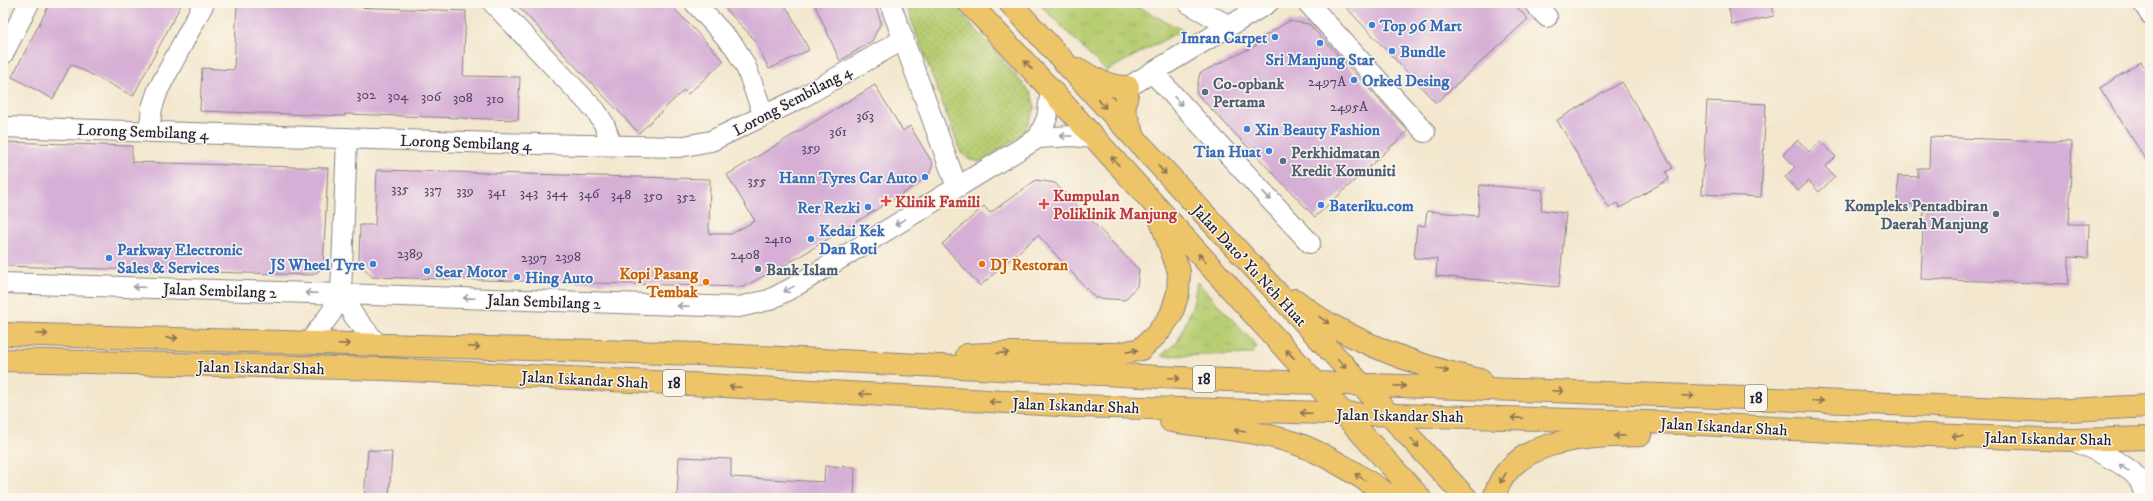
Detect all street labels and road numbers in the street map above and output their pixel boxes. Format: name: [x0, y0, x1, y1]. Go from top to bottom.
street label: Lorong Sembilang 4: [730, 61, 856, 141]
street label: Lorong Sembilang 4: [77, 120, 210, 144]
street label: Lorong Sembilang 4: [400, 131, 533, 155]
street label: Jalan Dato' Yu Neh Huat: [1186, 199, 1311, 331]
street label: Jalan Sembilang 2: [161, 279, 277, 303]
street label: Jalan Sembilang 2: [485, 290, 601, 314]
street label: Jalan Iskandar Shah: [195, 357, 325, 379]
road number: 18: [1193, 366, 1215, 392]
street label: Jalan Iskandar Shah: [519, 367, 650, 393]
road number: 18: [663, 370, 685, 396]
road number: 18: [1745, 385, 1767, 411]
street label: Jalan Iskandar Shah: [1010, 394, 1141, 418]
street label: Jalan Iskandar Shah: [1334, 405, 1464, 427]
street label: Jalan Iskandar Shah: [1658, 414, 1789, 440]
street label: Jalan Iskandar Shah: [1982, 428, 2112, 450]

